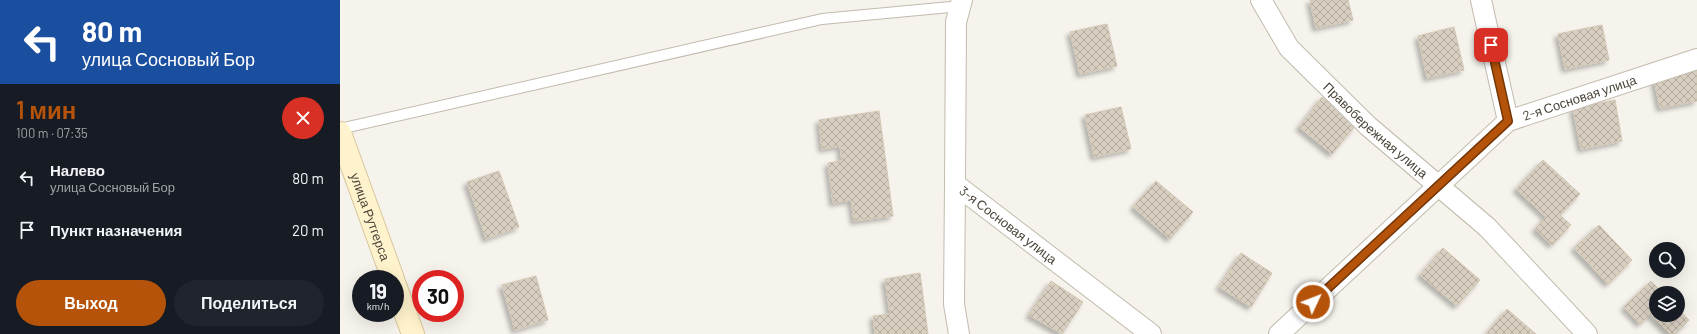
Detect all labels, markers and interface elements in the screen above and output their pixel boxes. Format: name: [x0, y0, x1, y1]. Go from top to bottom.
text: 80 m: [82, 14, 142, 48]
icon: left: [16, 16, 68, 68]
pin: [1474, 28, 1508, 62]
icon: arrive: [1480, 34, 1502, 56]
text: улица Сосновый Бор: [82, 48, 255, 70]
street label: 2-я Сосновая улица: [1521, 71, 1639, 124]
street label: Правобережная улица: [1320, 79, 1432, 182]
text: 1 мин: [16, 95, 76, 124]
button: close: [282, 97, 324, 139]
text: 100 m · 07:35: [16, 125, 88, 141]
text: Налево: [50, 161, 105, 179]
icon: left: [16, 167, 38, 189]
text: 80 m: [292, 169, 324, 187]
street label: улица Рутгерса: [347, 171, 394, 263]
text: улица Сосновый Бор: [50, 179, 175, 195]
street label: 3-я Сосновая улица: [956, 182, 1061, 268]
icon: arrive: [16, 219, 38, 241]
text: Пункт назначения: [50, 221, 182, 239]
text: 20 m: [292, 221, 324, 239]
map controls: [1649, 242, 1685, 322]
button: search: [1649, 242, 1685, 278]
speed limit sign: 30: [412, 270, 464, 322]
text: 19: [369, 279, 387, 303]
button: Выход: [16, 280, 166, 326]
button: Поделиться: [174, 280, 324, 326]
position arrow: [1292, 281, 1334, 323]
button: layers: [1649, 286, 1685, 322]
text: km/h: [367, 300, 389, 312]

